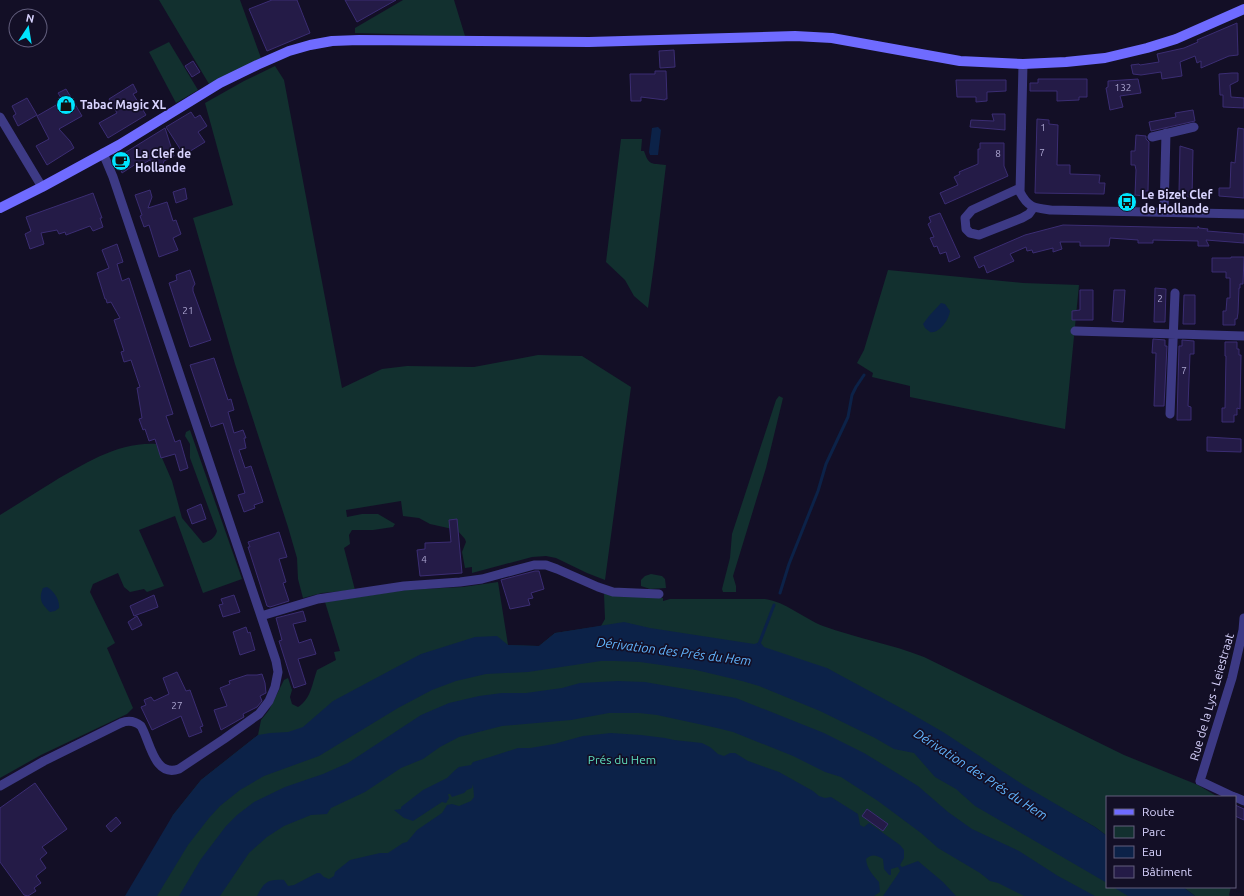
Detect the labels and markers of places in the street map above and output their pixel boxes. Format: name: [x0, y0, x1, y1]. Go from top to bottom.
shop icon: Tabac Magic XL: [55, 94, 77, 116]
place label: Tabac Magic XL: [80, 98, 167, 111]
place label: La Clef de Hollande: [135, 147, 191, 174]
cafe icon: La Clef de Hollande: [110, 150, 132, 172]
place label: Le Bizet Clef de Hollande: [1141, 188, 1214, 215]
bus stop icon: Le Bizet Clef de Hollande: [1116, 191, 1138, 213]

